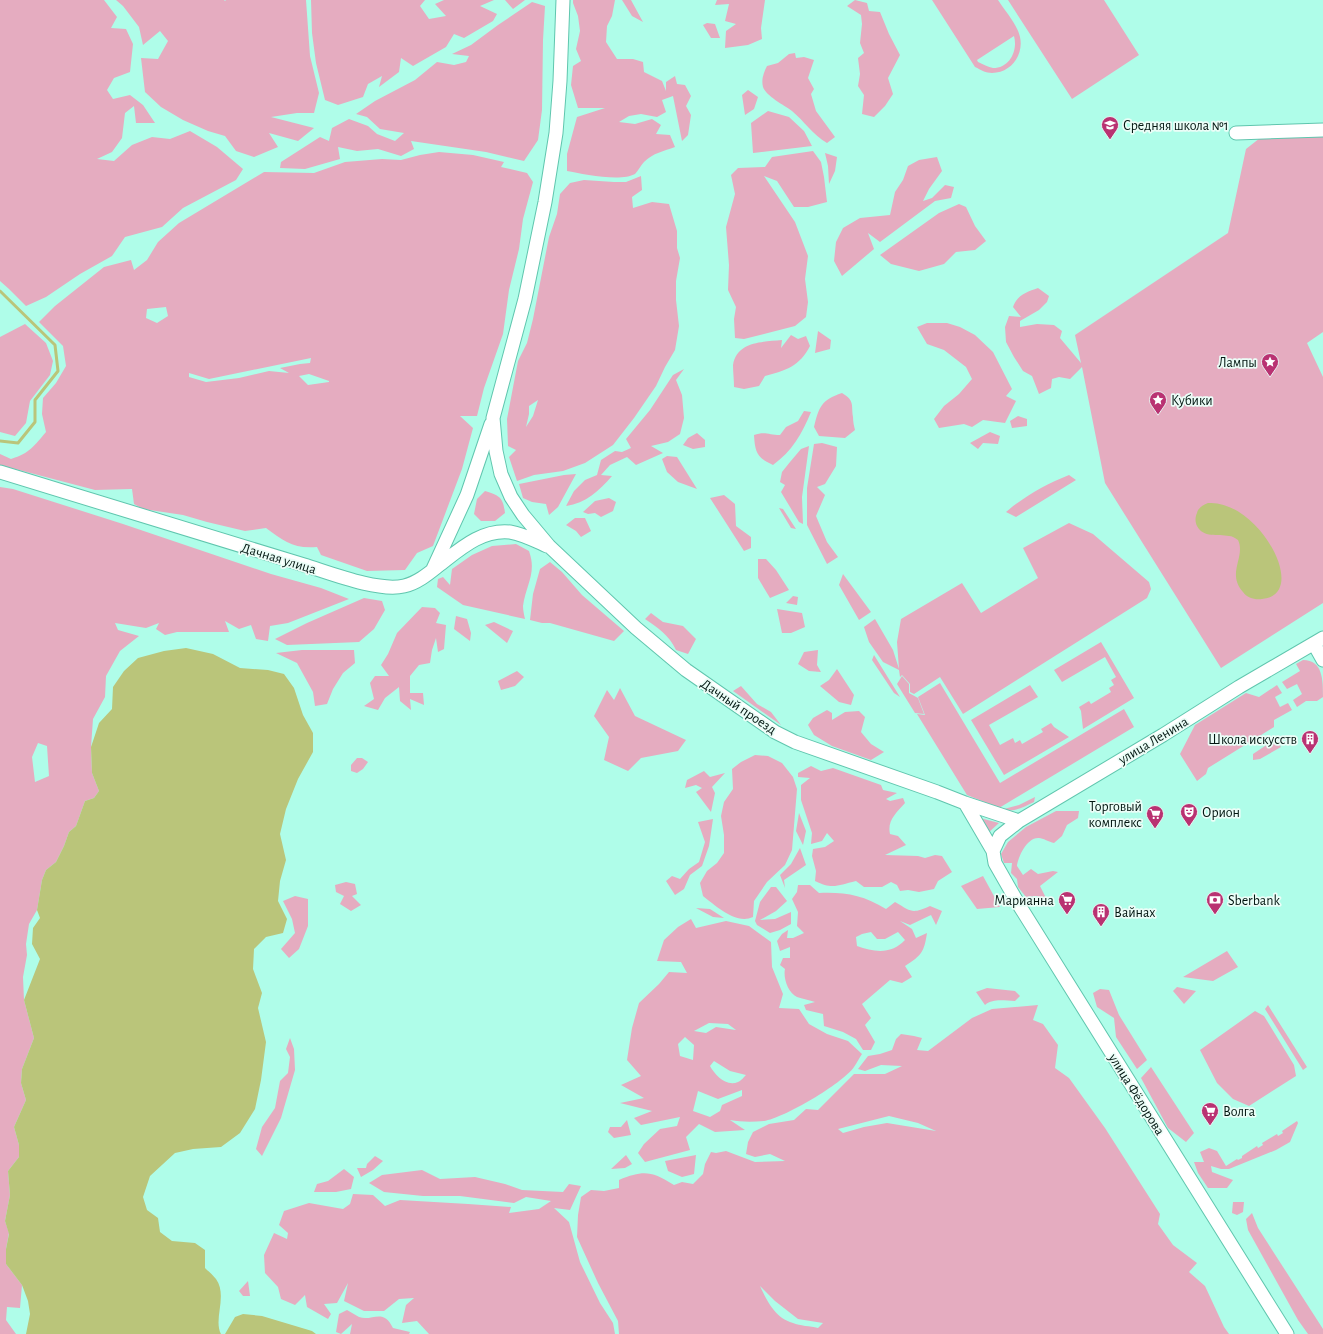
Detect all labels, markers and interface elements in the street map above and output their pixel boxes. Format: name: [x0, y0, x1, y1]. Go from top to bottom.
school or university icon: Средняя школа №1: [1100, 115, 1120, 140]
place label: Средняя школа №1: [1123, 119, 1229, 133]
place icon: Лампы: [1260, 352, 1280, 377]
place label: Лампы: [1218, 356, 1257, 370]
place icon: Кубики: [1148, 390, 1168, 415]
place label: Кубики: [1171, 394, 1213, 408]
street label: Дачная улица: [239, 541, 318, 577]
street label: Дачный проезд: [698, 677, 779, 737]
street label: улица Ленина: [1115, 714, 1191, 768]
building icon: Школа искусств: [1300, 729, 1320, 754]
place label: Школа искусств: [1208, 733, 1297, 747]
place label: Торговый комплекс: [1089, 800, 1142, 830]
theatre icon: Орион: [1179, 802, 1199, 827]
supermarket icon: Торговый комплекс: [1145, 804, 1165, 829]
place label: Орион: [1202, 806, 1240, 820]
supermarket icon: Марианна: [1057, 890, 1077, 915]
bank icon: Sberbank: [1205, 890, 1225, 915]
place label: Марианна: [994, 894, 1055, 908]
place label: Sberbank: [1228, 894, 1280, 908]
building icon: Вайнах: [1091, 902, 1111, 927]
place label: Вайнах: [1114, 906, 1156, 920]
street label: улица Фёдорова: [1105, 1051, 1167, 1138]
supermarket icon: Волга: [1200, 1101, 1220, 1126]
place label: Волга: [1223, 1105, 1256, 1119]

